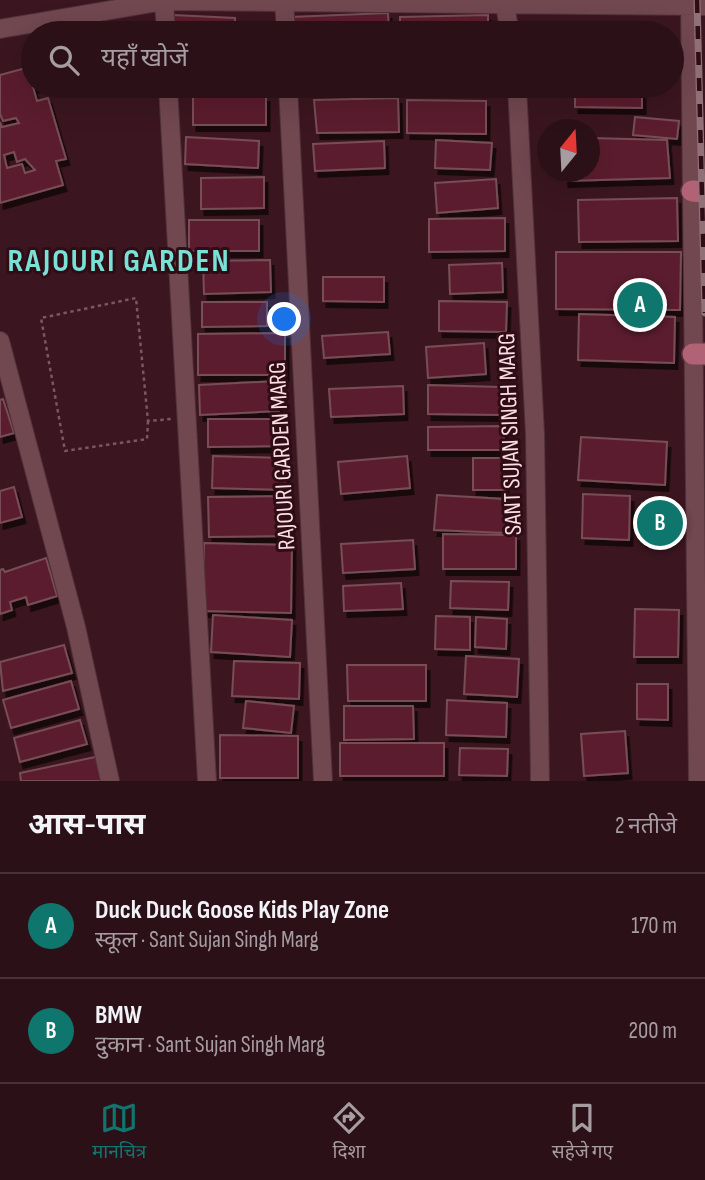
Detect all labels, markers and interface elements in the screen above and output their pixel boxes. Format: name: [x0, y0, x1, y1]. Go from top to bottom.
search box: [21, 21, 684, 98]
icon: search: [45, 41, 83, 79]
text: यहाँ खोजें: [101, 43, 188, 74]
north arrow: [537, 119, 600, 182]
district label: RAJOURI GARDEN: [7, 242, 231, 281]
pin: A: [617, 279, 663, 331]
your location: [267, 302, 301, 336]
street label: SANT SUJAN SINGH MARG: [492, 332, 528, 536]
street label: RAJOURI GARDEN MARG: [263, 361, 301, 551]
pin: B: [637, 497, 683, 549]
text: आस-पास: [28, 807, 145, 843]
text: 2 नतीजे: [615, 812, 677, 840]
text: Duck Duck Goose Kids Play Zone: [95, 895, 389, 926]
text: A: [46, 912, 56, 940]
text: 170 m: [631, 912, 677, 940]
text: स्कूल · Sant Sujan Singh Marg: [95, 926, 319, 954]
text: BMW: [95, 1000, 142, 1031]
text: B: [46, 1017, 56, 1045]
text: 200 m: [629, 1017, 677, 1045]
text: दुकान · Sant Sujan Singh Marg: [95, 1031, 325, 1059]
tab: मानचित्र: [92, 1099, 146, 1166]
tab: दिशा: [330, 1099, 368, 1166]
tab: सहेजे गए: [552, 1099, 613, 1166]

